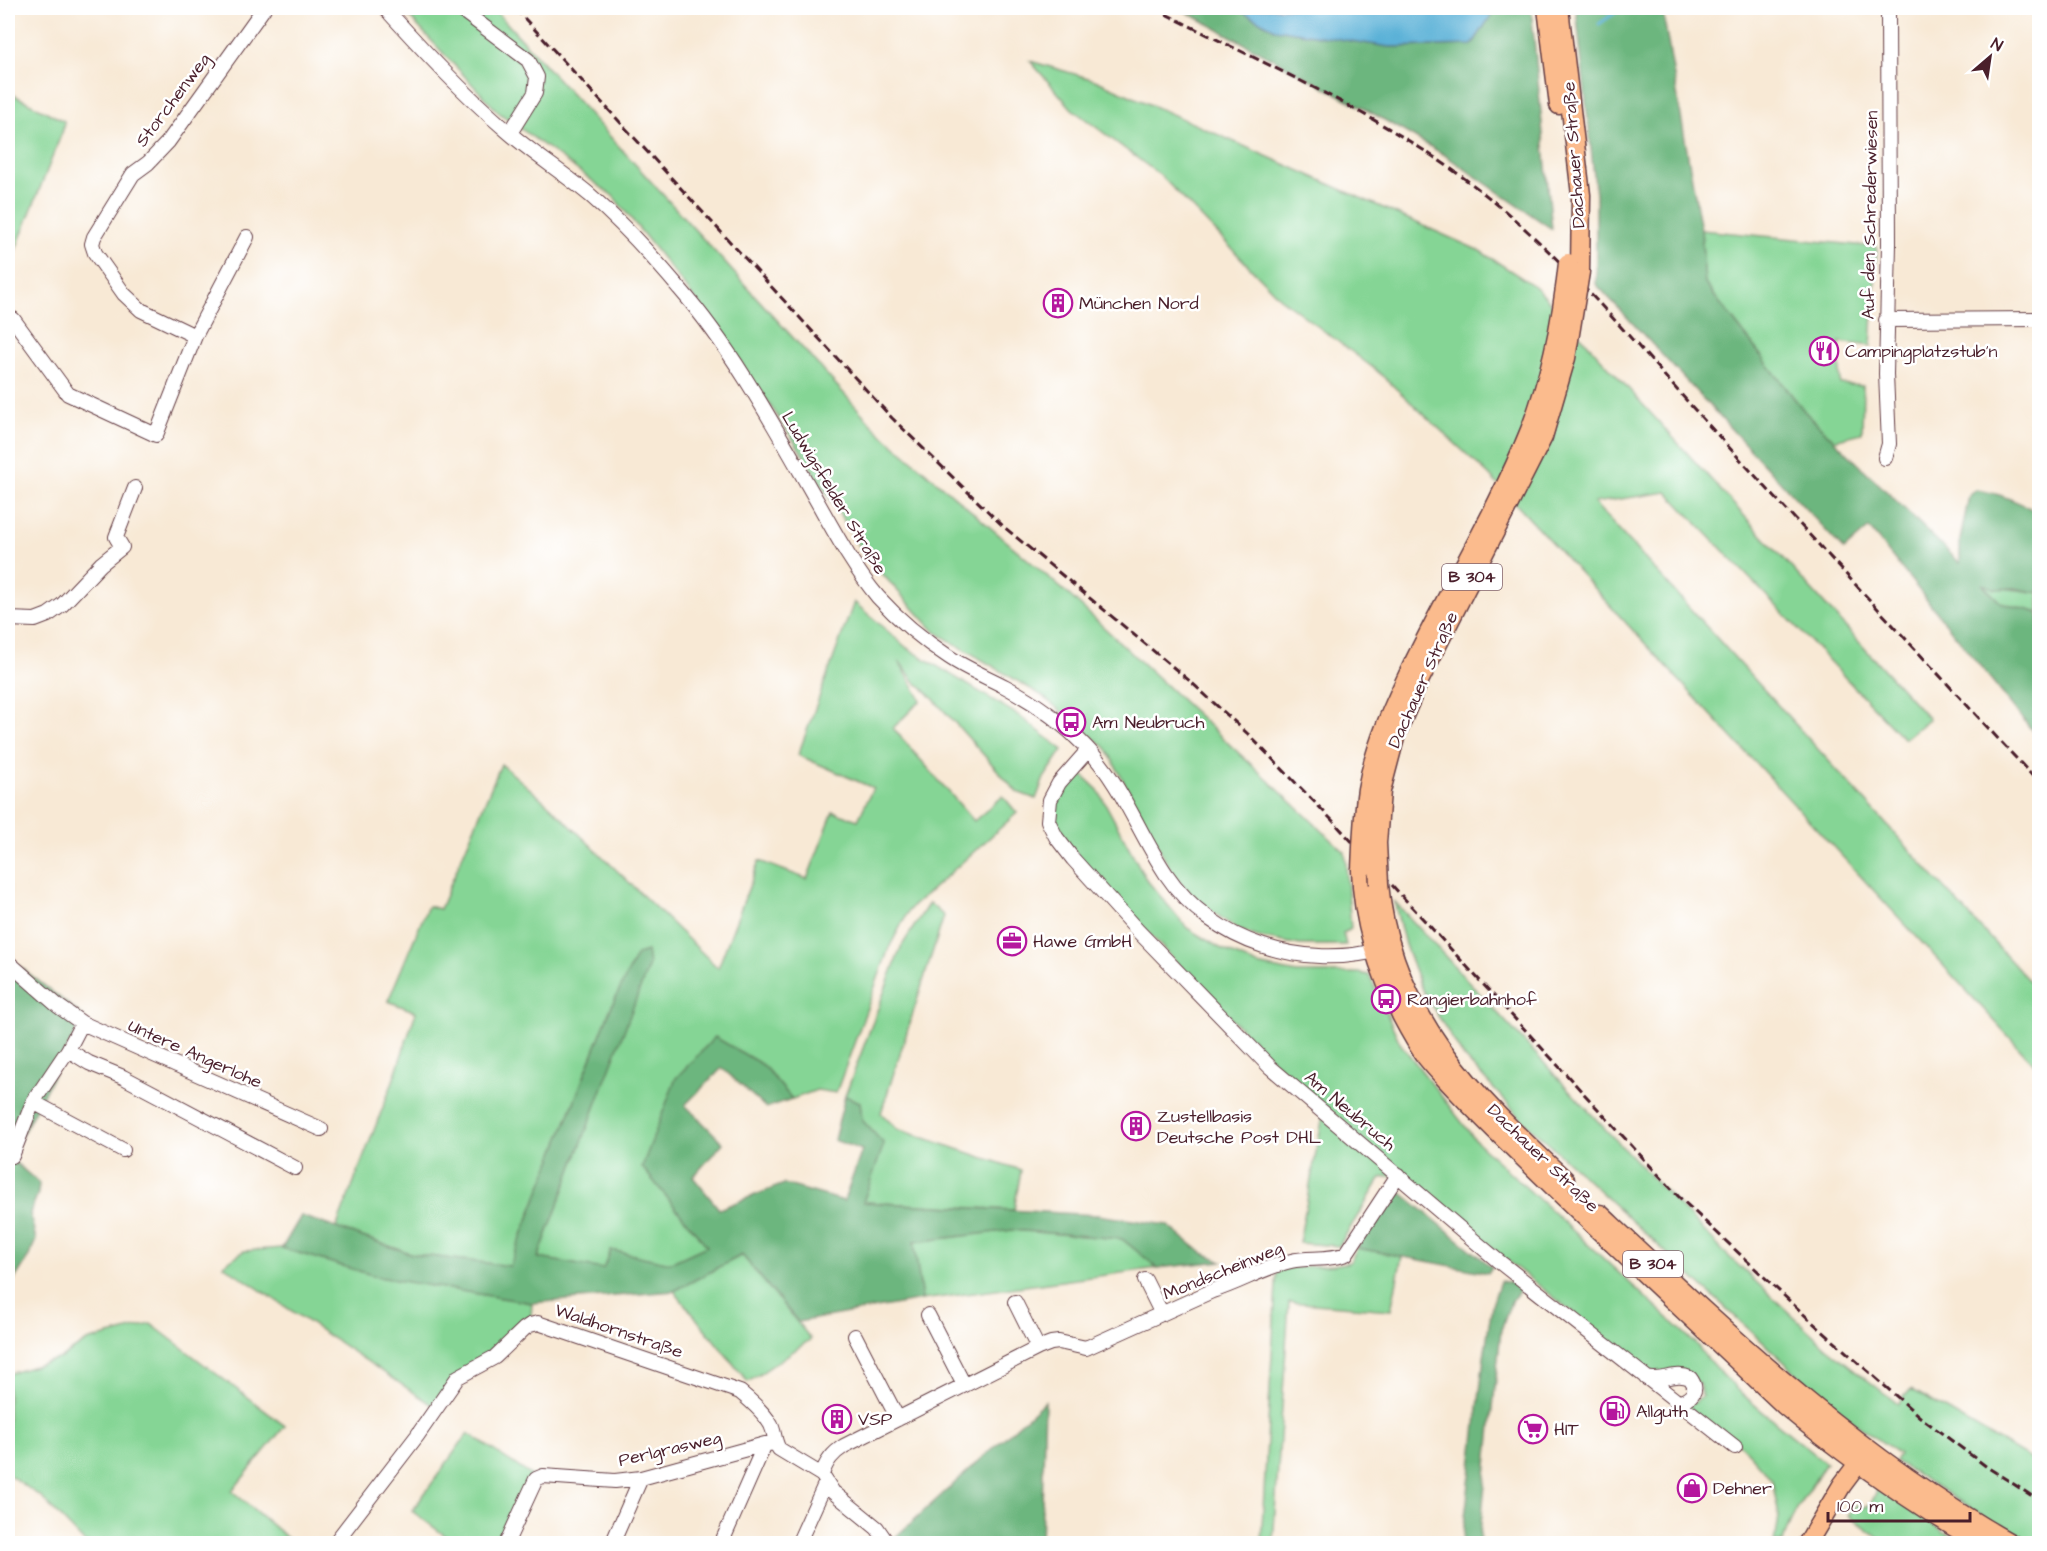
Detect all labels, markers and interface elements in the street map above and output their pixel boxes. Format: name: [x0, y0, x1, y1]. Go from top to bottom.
north arrow: [1960, 27, 2020, 87]
text: N: [1987, 33, 2007, 57]
street label: Storchenweg: [129, 48, 217, 153]
street label: Dachauer Straße: [1556, 81, 1592, 229]
street label: Auf den Schrederwiesen: [1856, 110, 1884, 320]
building icon: München Nord: [1042, 287, 1074, 319]
place label: München Nord: [1079, 291, 1199, 316]
restaurant icon: Campingplatzstub'n: [1808, 335, 1840, 367]
place label: Campingplatzstub'n: [1845, 339, 1998, 365]
street label: Ludwigsfelder Straße: [774, 407, 893, 580]
road number: B 304: [1442, 564, 1502, 590]
street label: Dachauer Straße: [1382, 608, 1464, 752]
bus stop icon: Am Neubruch: [1055, 706, 1087, 738]
place label: Am Neubruch: [1092, 710, 1204, 735]
office icon: Hawe GmbH: [996, 925, 1028, 957]
place label: Hawe GmbH: [1033, 929, 1132, 954]
bus stop icon: Rangierbahnhof: [1370, 983, 1402, 1015]
place label: Rangierbahnhof: [1407, 987, 1537, 1013]
street label: Untere Angerlohe: [124, 1013, 266, 1096]
street label: Am Neubruch: [1299, 1065, 1401, 1157]
street label: Dachauer Straße: [1482, 1098, 1605, 1218]
place label: Zustellbasis Deutsche Post DHL: [1157, 1104, 1322, 1150]
building icon: Zustellbasis Deutsche Post DHL: [1120, 1110, 1152, 1142]
street label: Mondscheinweg: [1159, 1236, 1287, 1307]
road number: B 304: [1623, 1251, 1683, 1277]
street label: Waldhornstraße: [552, 1297, 687, 1365]
fuel station icon: Allguth: [1599, 1395, 1631, 1427]
place label: Allguth: [1636, 1399, 1688, 1425]
building icon: VSP: [821, 1403, 853, 1435]
place label: VSP: [858, 1407, 893, 1432]
supermarket icon: HIT: [1517, 1413, 1549, 1445]
place label: HIT: [1554, 1417, 1580, 1442]
street label: Perlgrasweg: [616, 1425, 724, 1474]
shop icon: Dehner: [1676, 1472, 1708, 1504]
place label: Dehner: [1713, 1476, 1772, 1501]
scale bar: [1828, 1485, 1970, 1523]
text: 100 m: [1837, 1494, 1883, 1519]

